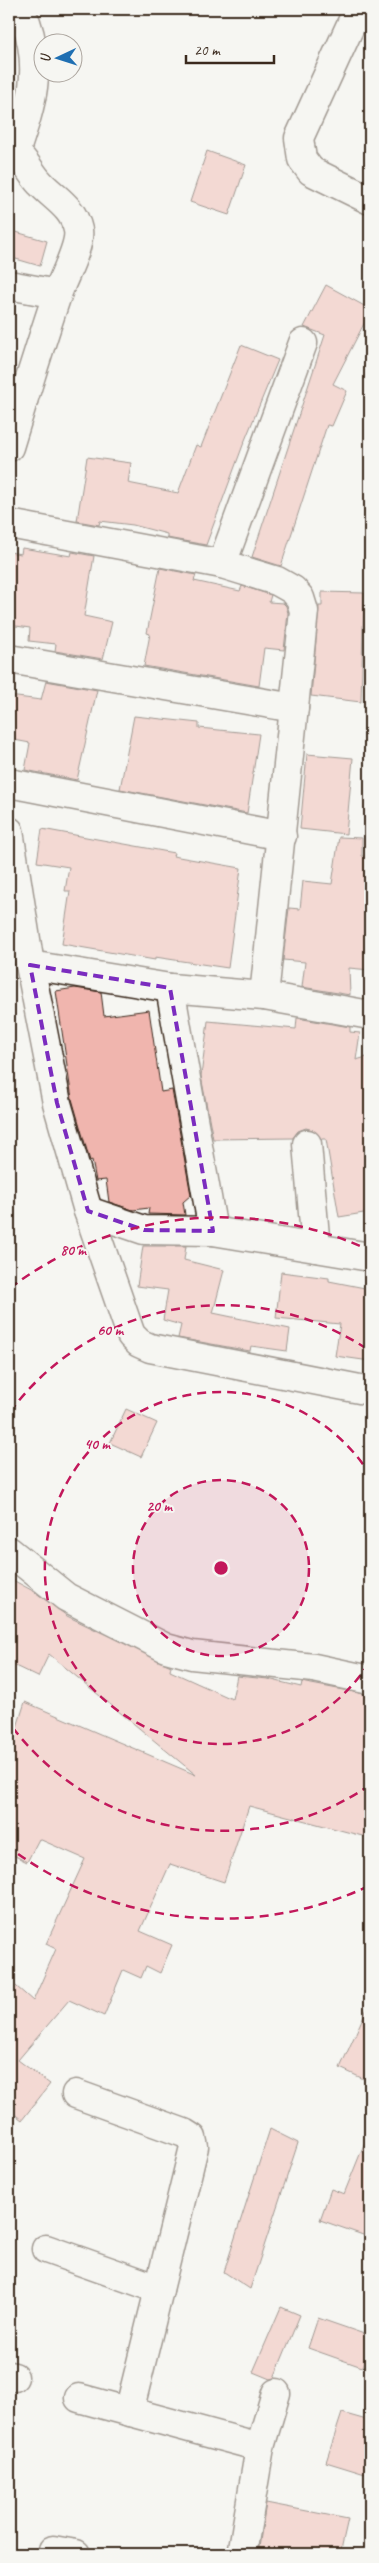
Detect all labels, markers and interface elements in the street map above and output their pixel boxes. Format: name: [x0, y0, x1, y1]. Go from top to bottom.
north arrow: [32, 32, 82, 82]
scale bar: [186, 32, 274, 64]
text: 20 m: [194, 41, 221, 60]
text: U: [37, 52, 54, 63]
text: 80 m: [60, 1241, 87, 1260]
text: 60 m: [97, 1321, 124, 1340]
text: 40 m: [84, 1435, 111, 1454]
text: 20 m: [146, 1497, 173, 1516]
centre of rings: [212, 1559, 230, 1577]

